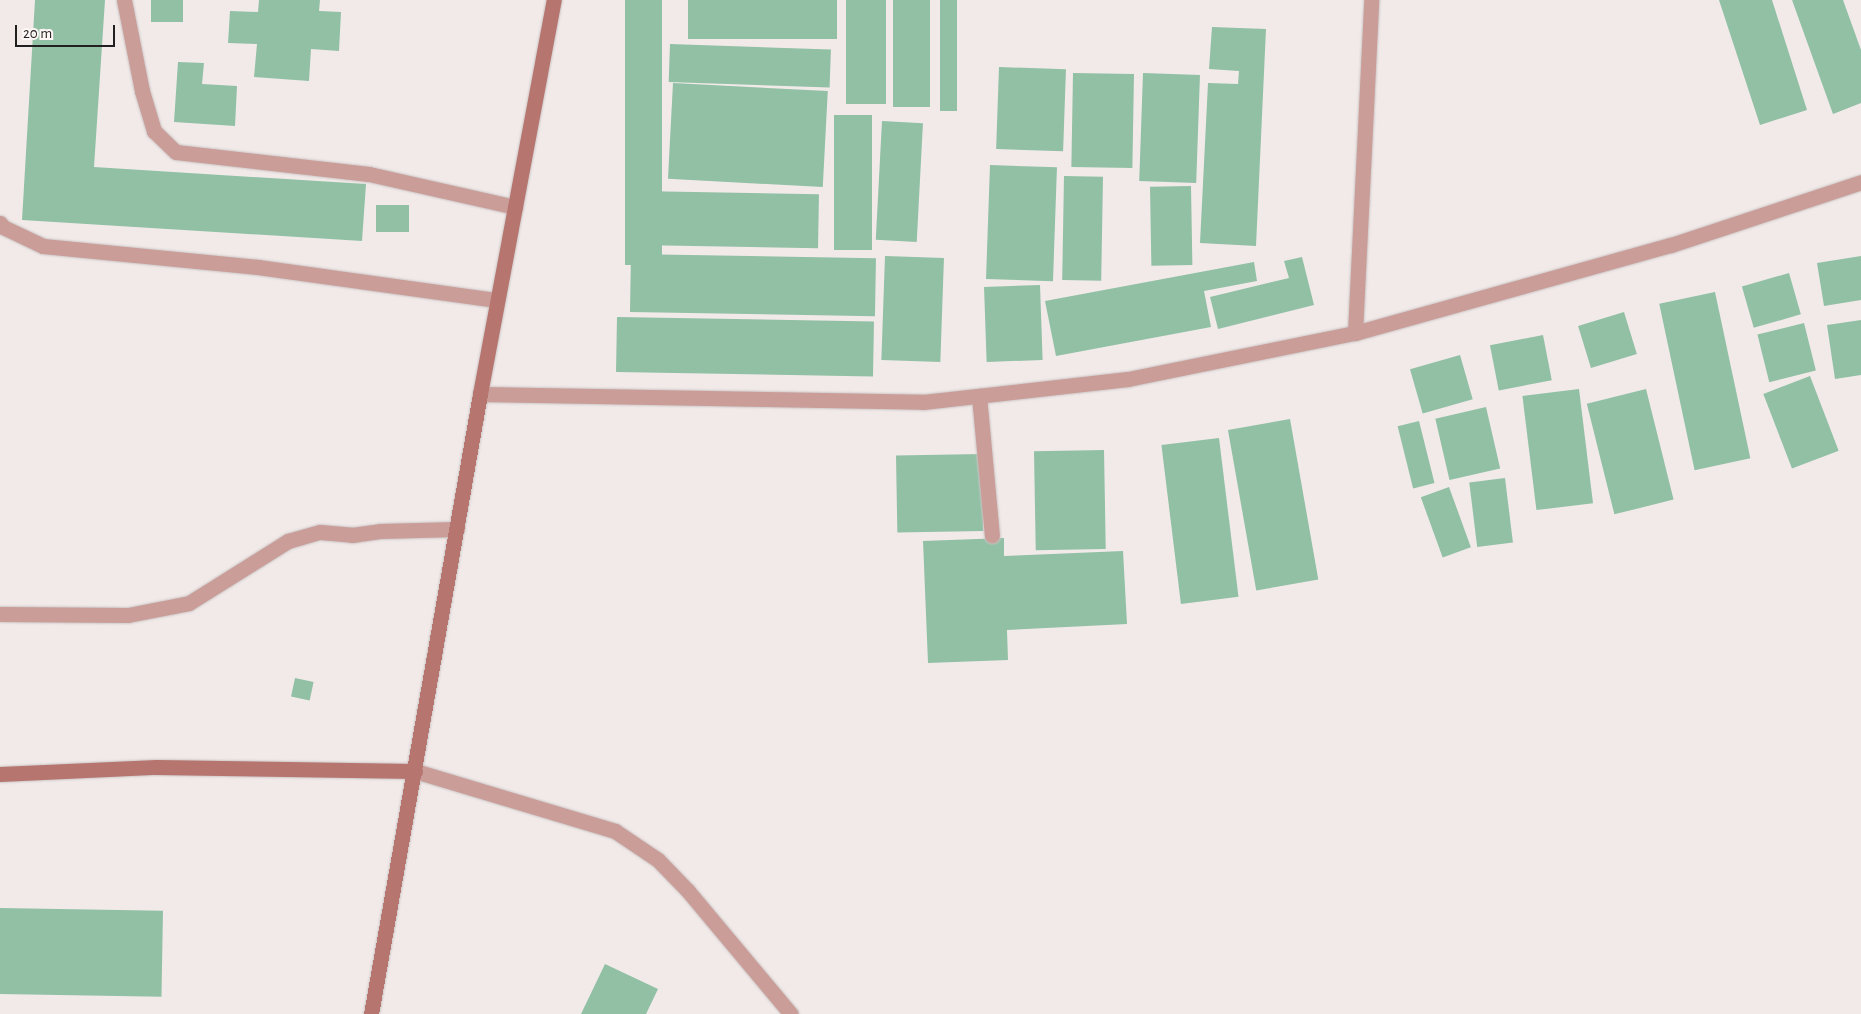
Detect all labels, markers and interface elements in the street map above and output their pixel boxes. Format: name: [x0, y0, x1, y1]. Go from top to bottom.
scale bar: [18, 15, 118, 47]
text: 20 m: [23, 26, 52, 41]

